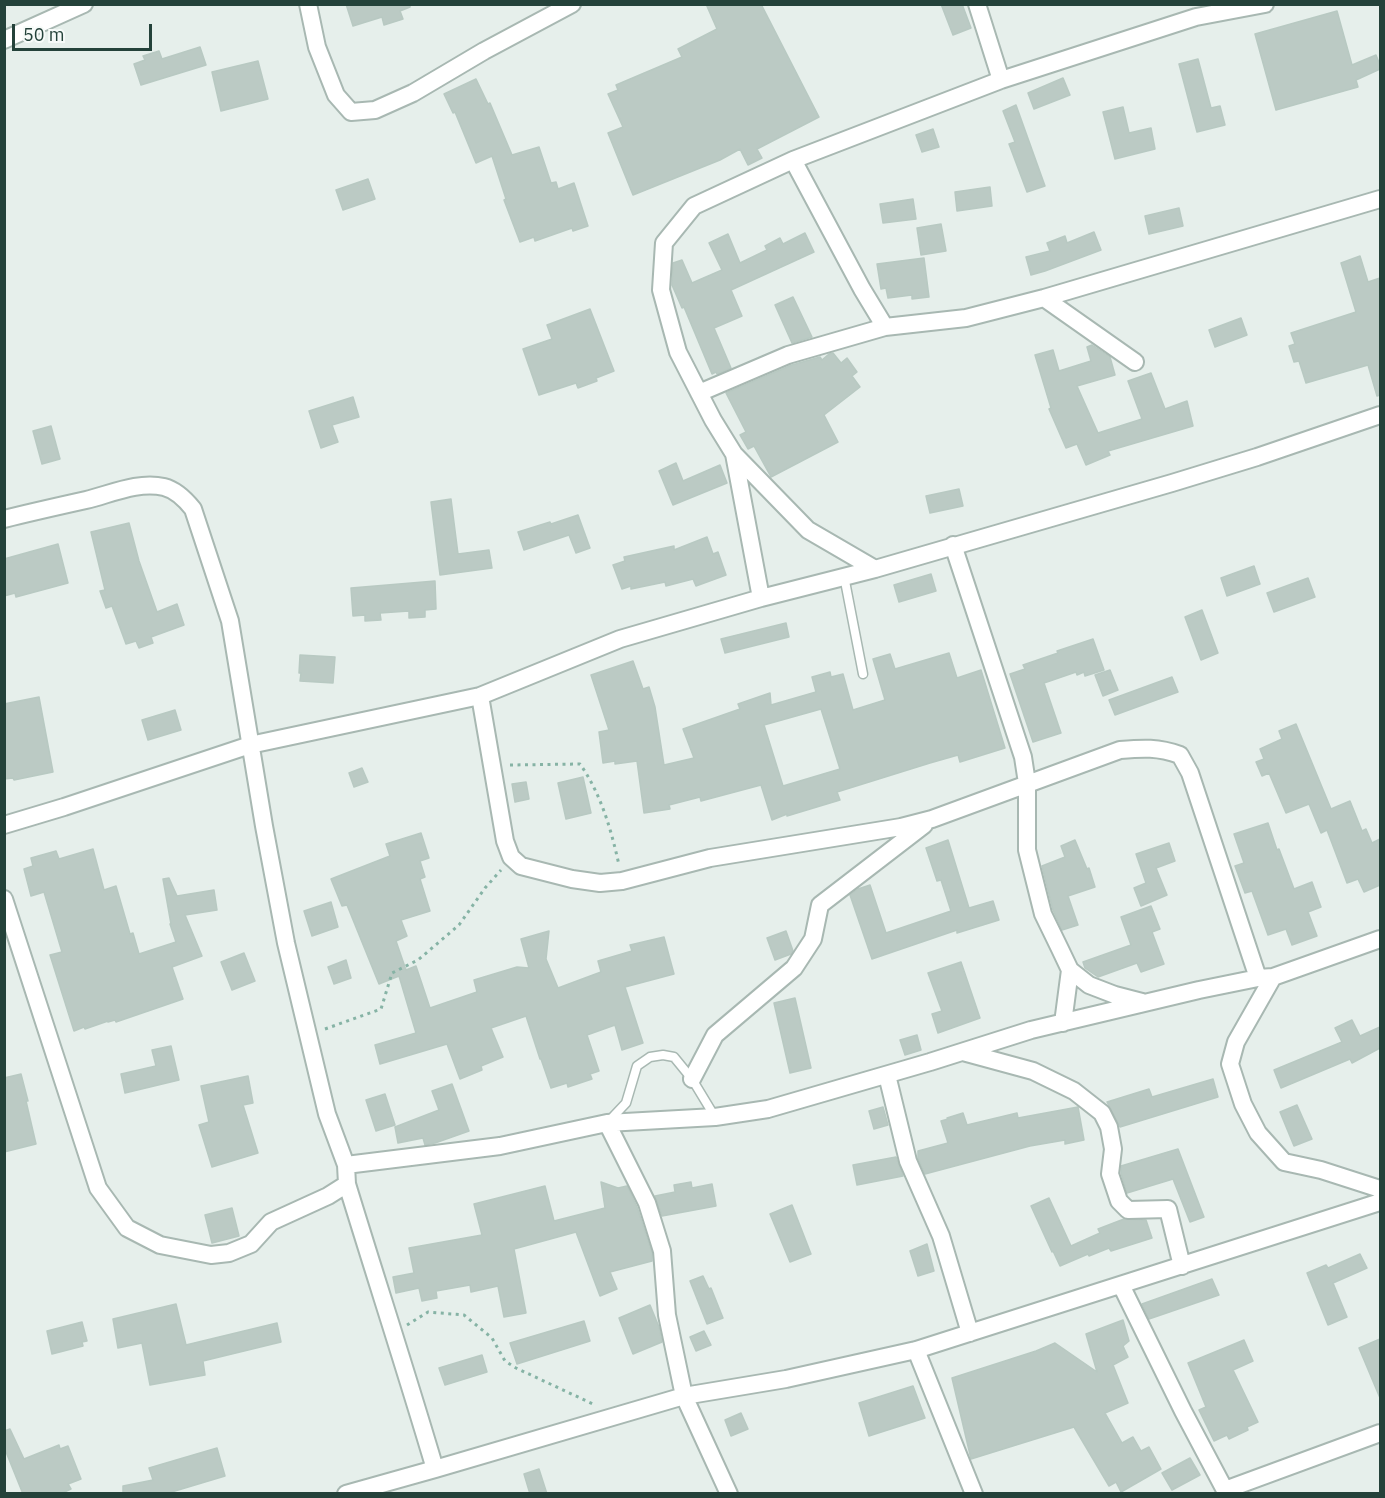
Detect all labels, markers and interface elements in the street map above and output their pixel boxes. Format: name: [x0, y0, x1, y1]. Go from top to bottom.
scale bar: [15, 12, 154, 50]
text: 50 m: [23, 23, 65, 46]

